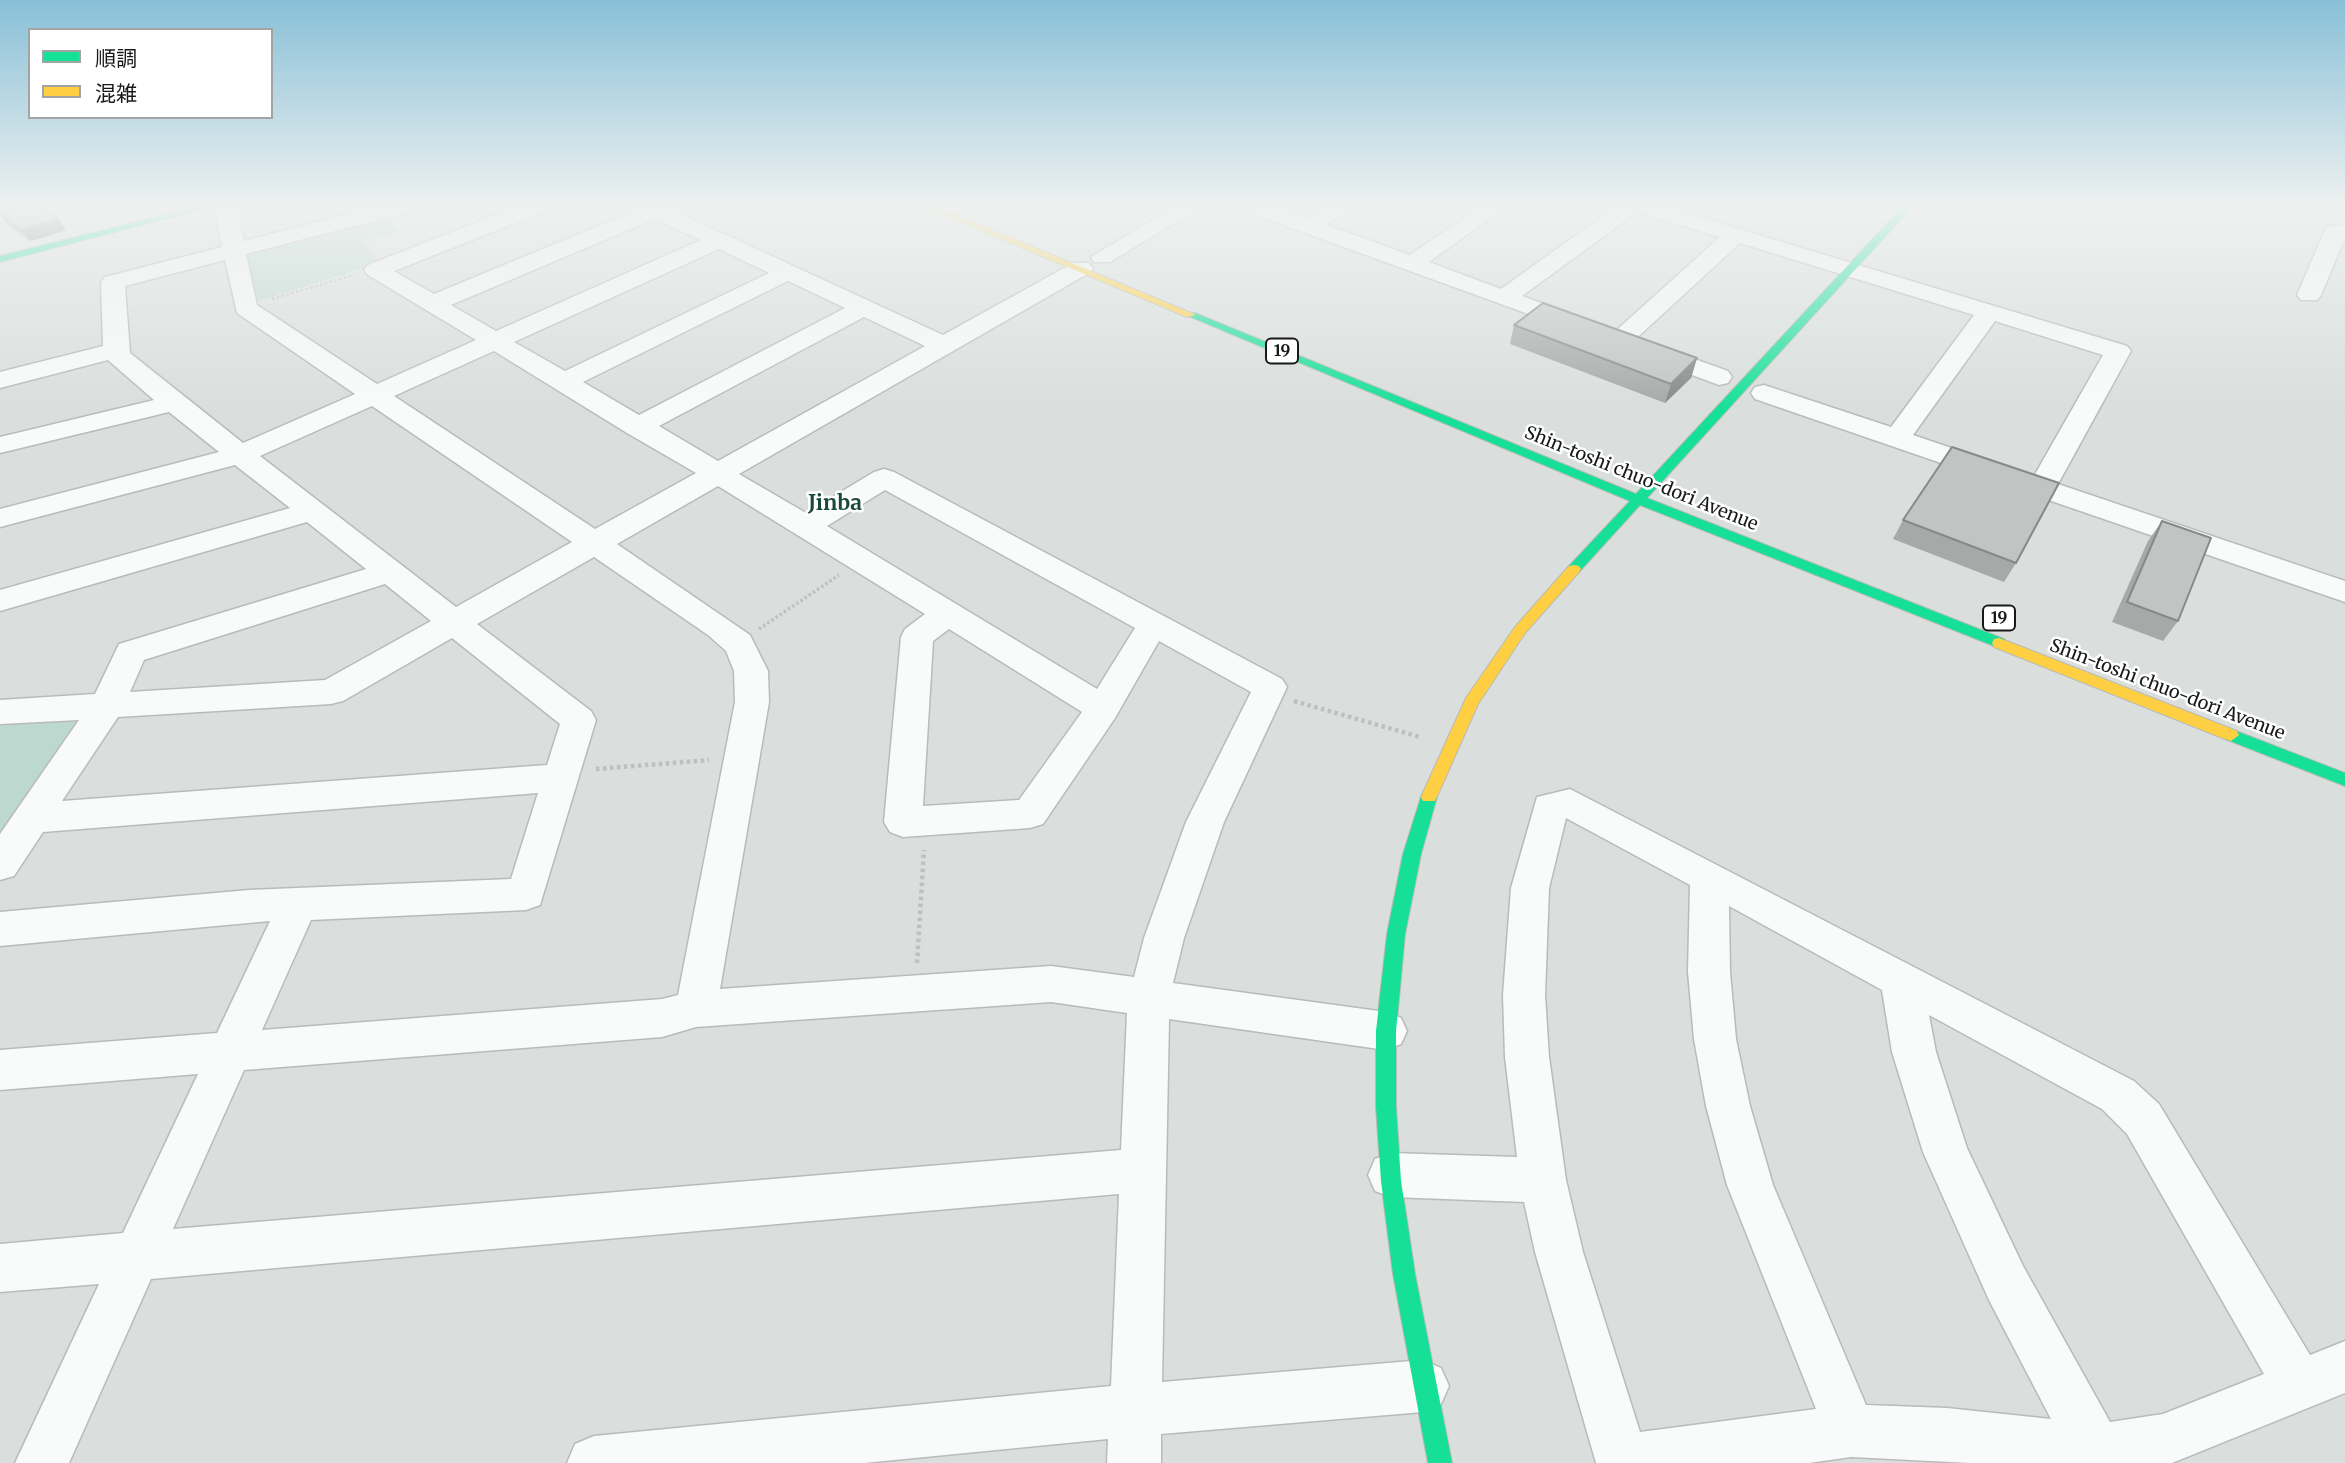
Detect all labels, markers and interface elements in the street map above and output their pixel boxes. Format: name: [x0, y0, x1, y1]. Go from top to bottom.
legend: [28, 28, 273, 119]
text: 順調: [95, 45, 137, 72]
text: 混雑: [95, 80, 137, 107]
road number: 19: [1266, 338, 1298, 364]
street label: Shin-toshi chuo-dori Avenue: [1521, 422, 1761, 536]
district label: Jinba: [808, 491, 862, 517]
road number: 19: [1983, 606, 2015, 631]
street label: Shin-toshi chuo-dori Avenue: [2046, 635, 2288, 745]

